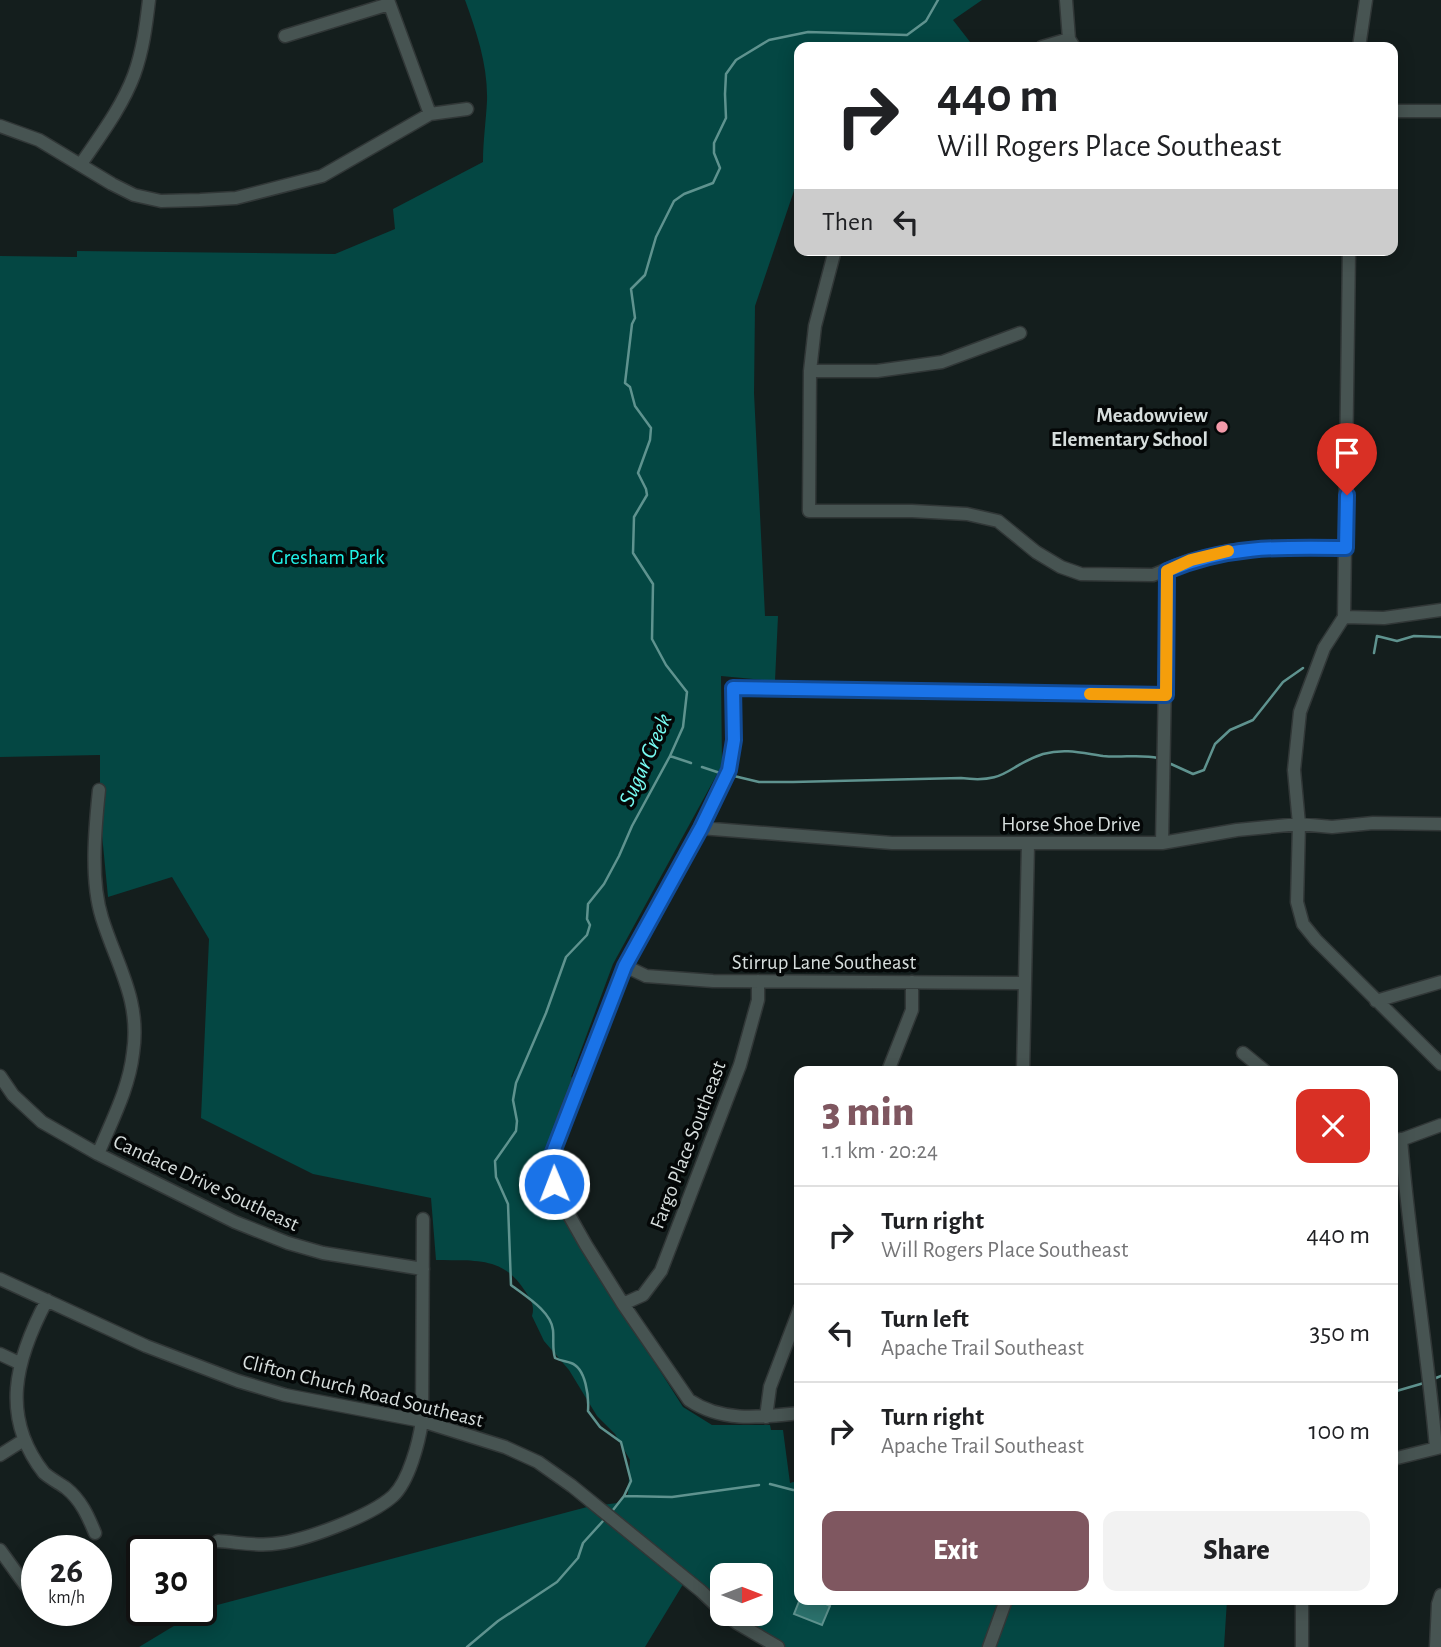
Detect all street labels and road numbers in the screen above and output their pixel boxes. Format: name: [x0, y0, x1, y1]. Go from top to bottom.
street label: Horse Shoe Drive: [1001, 814, 1141, 835]
street label: Stirrup Lane Southeast: [732, 952, 916, 973]
street label: Fargo Place Southeast: [646, 1058, 730, 1232]
street label: Candace Drive Southeast: [110, 1131, 302, 1235]
street label: Clifton Church Road Southeast: [240, 1351, 486, 1431]

